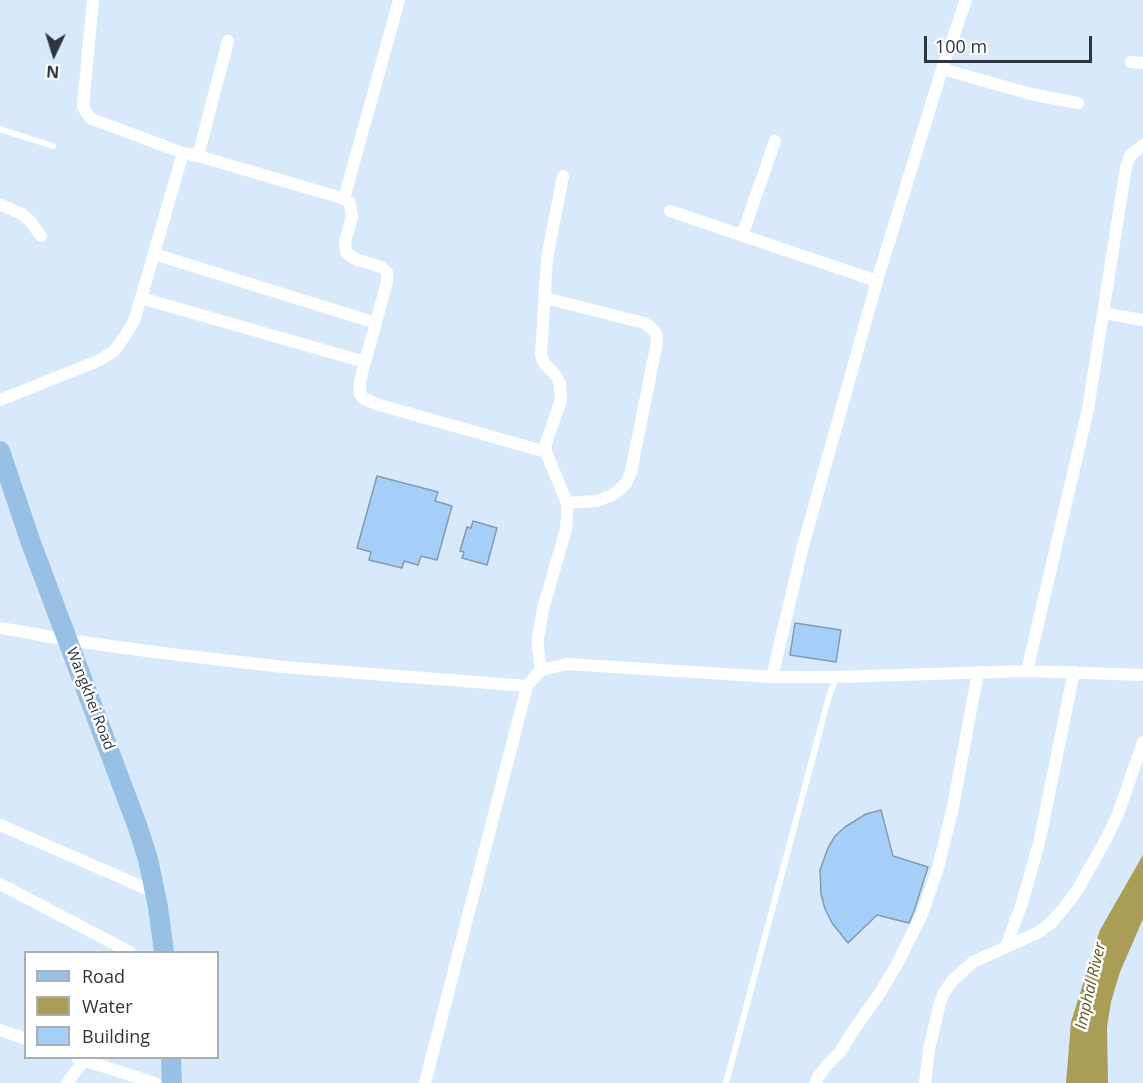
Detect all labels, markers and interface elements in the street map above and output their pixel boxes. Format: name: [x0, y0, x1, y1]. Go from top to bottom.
north arrow: [24, 24, 84, 84]
scale bar: [927, 24, 1095, 62]
text: 100 m: [935, 34, 987, 58]
text: N: [45, 61, 60, 83]
street label: Wangkhei Road: [62, 645, 118, 753]
water label: Imphal River: [1072, 941, 1110, 1031]
legend: [24, 951, 219, 1059]
text: Road: [82, 964, 125, 988]
text: Water: [82, 994, 133, 1018]
text: Building: [82, 1024, 150, 1048]

